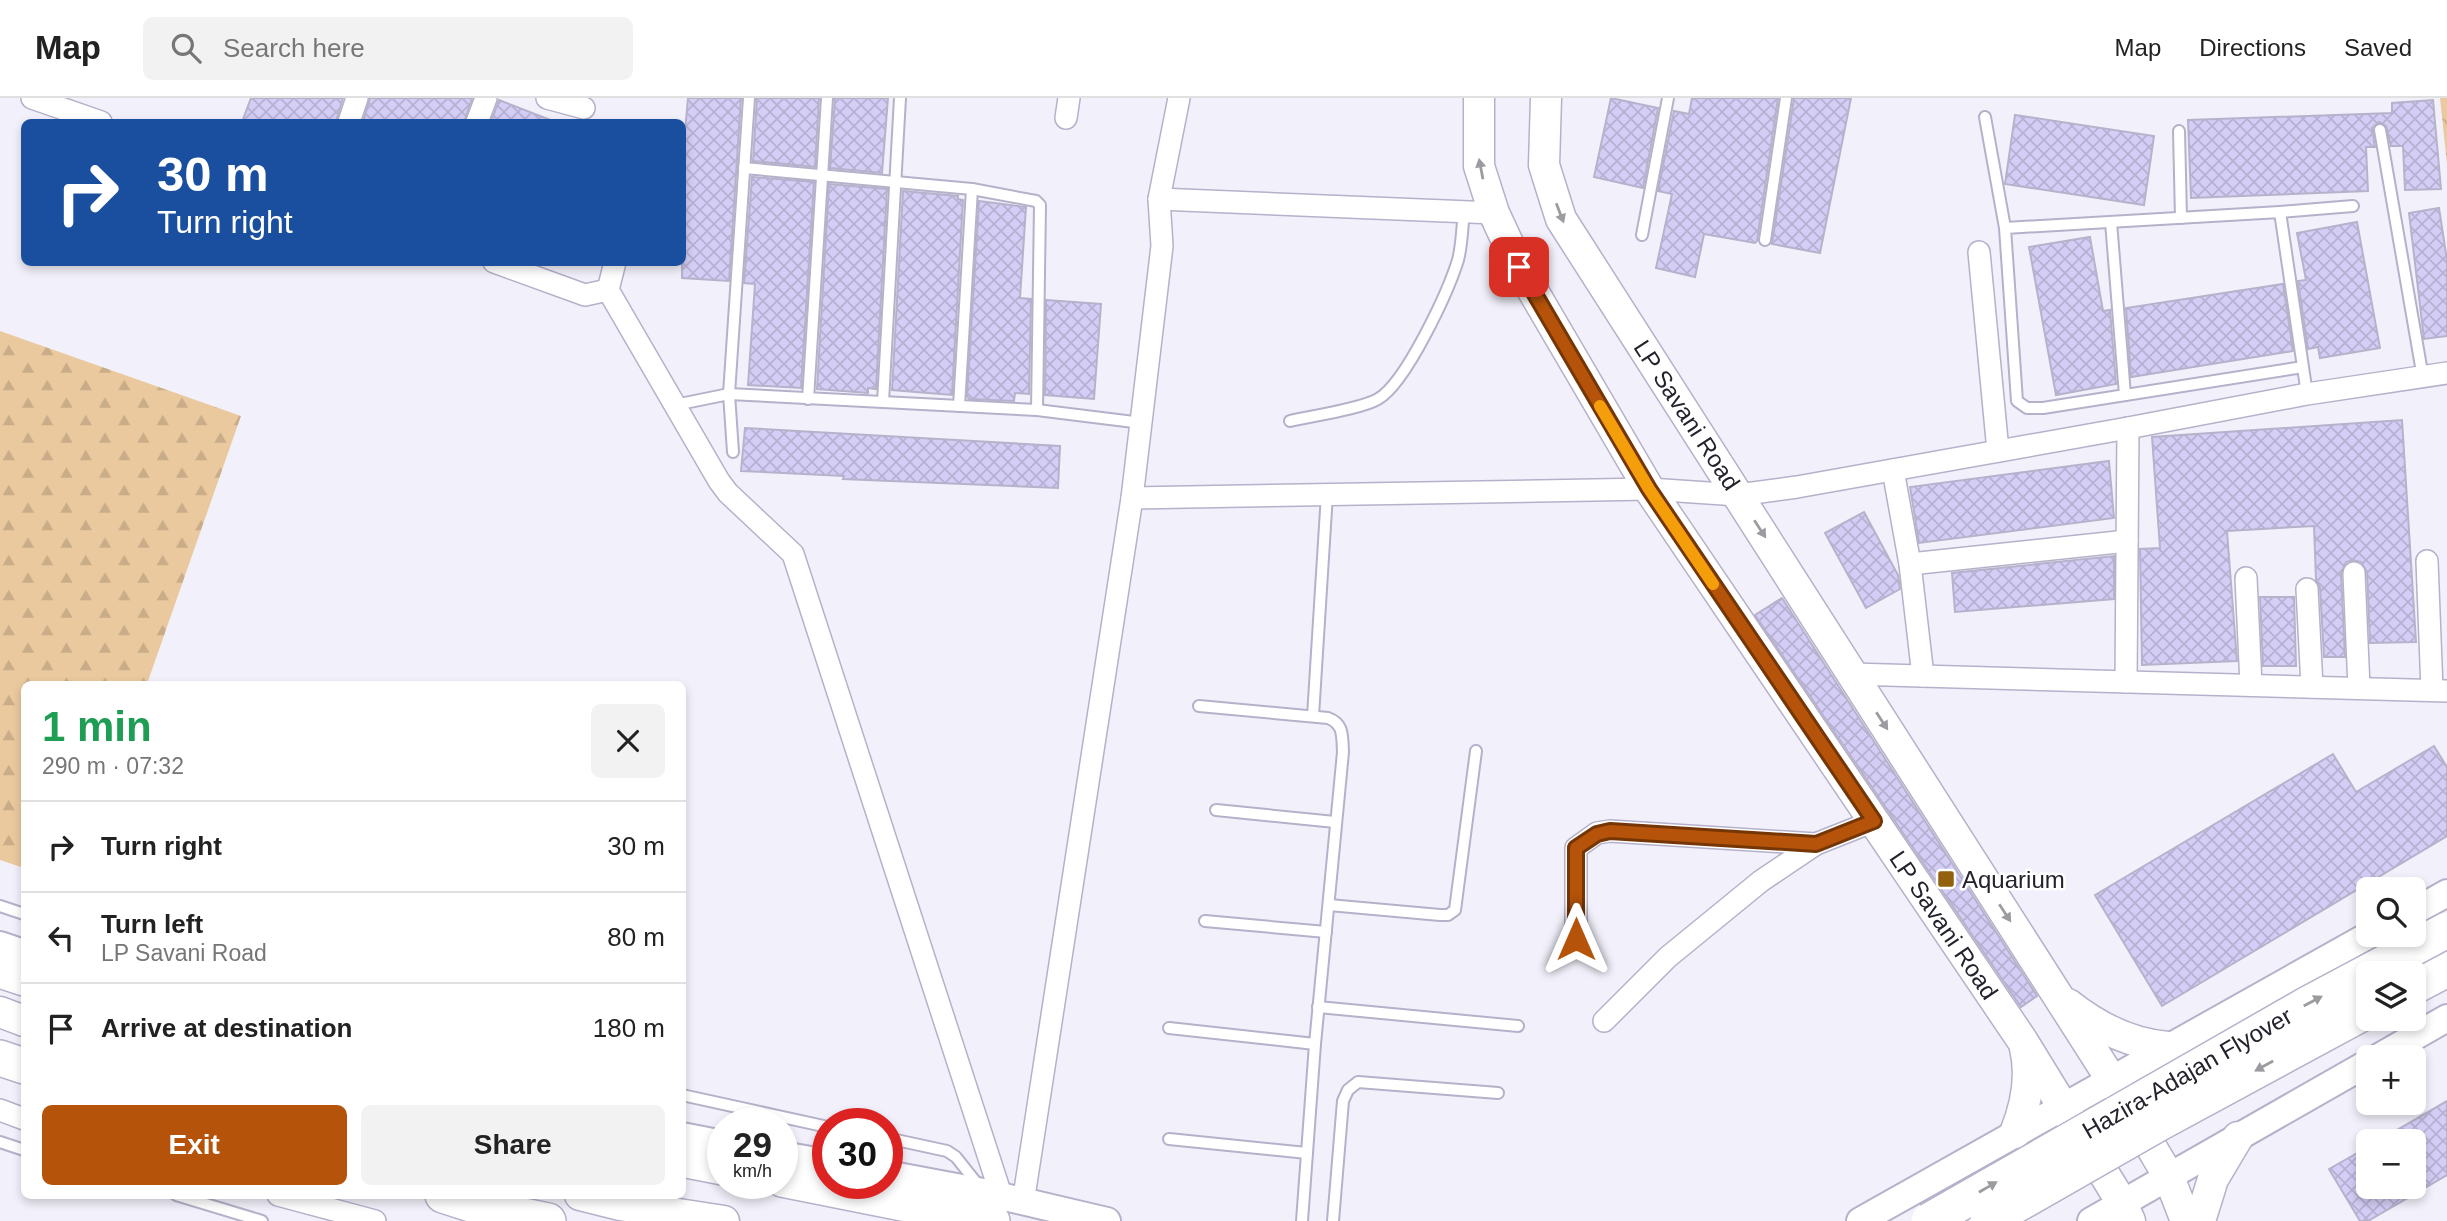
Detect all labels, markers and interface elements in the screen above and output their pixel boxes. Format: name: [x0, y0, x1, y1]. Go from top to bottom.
search box: [143, 17, 633, 80]
text: Map: [35, 29, 101, 66]
icon: search: [167, 29, 205, 67]
text: Search here: [223, 33, 365, 63]
text: Map: [2115, 34, 2161, 61]
text: Directions: [2199, 34, 2306, 61]
text: Saved: [2344, 34, 2412, 61]
icon: right: [42, 147, 133, 238]
text: 30 m: [157, 147, 269, 201]
one-way arrow: [1475, 158, 1486, 180]
one-way arrow: [1555, 202, 1566, 223]
text: Turn right: [157, 204, 293, 240]
pin: [1489, 237, 1549, 297]
icon: arrive: [1500, 248, 1538, 286]
street label: LP Savani Road: [1629, 335, 1745, 495]
one-way arrow: [1753, 519, 1766, 539]
text: 1 min: [42, 703, 152, 750]
button: close: [591, 704, 665, 778]
one-way arrow: [1876, 711, 1889, 731]
text: 290 m · 07:32: [42, 753, 184, 779]
icon: right: [42, 828, 80, 866]
text: Turn right: [101, 831, 222, 861]
text: 30 m: [607, 831, 665, 861]
street label: LP Savani Road: [1884, 846, 2004, 1004]
place label: Aquarium: [1962, 866, 2065, 893]
marker: Aquarium: [1936, 869, 1956, 889]
map controls: [2356, 877, 2426, 1199]
button: search: [2356, 877, 2426, 947]
position arrow: [1539, 902, 1613, 976]
one-way arrow: [1998, 903, 2011, 922]
text: Turn left: [101, 909, 203, 939]
icon: left: [42, 919, 80, 957]
text: 80 m: [607, 922, 665, 952]
text: LP Savani Road: [101, 940, 267, 966]
button: layers: [2356, 961, 2426, 1031]
one-way arrow: [2303, 995, 2323, 1007]
street label: Hazira-Adajan Flyover: [2077, 1002, 2297, 1144]
icon: arrive: [42, 1010, 80, 1048]
text: Arrive at destination: [101, 1013, 352, 1043]
text: 180 m: [593, 1013, 665, 1043]
button: +: [2356, 1045, 2426, 1115]
one-way arrow: [2254, 1059, 2274, 1071]
button: Exit: [42, 1105, 347, 1185]
button: Share: [361, 1105, 665, 1185]
speed limit sign: 30: [812, 1108, 903, 1199]
text: 29: [733, 1125, 772, 1164]
button: −: [2356, 1129, 2426, 1199]
text: km/h: [733, 1161, 772, 1181]
one-way arrow: [1979, 1181, 1998, 1193]

